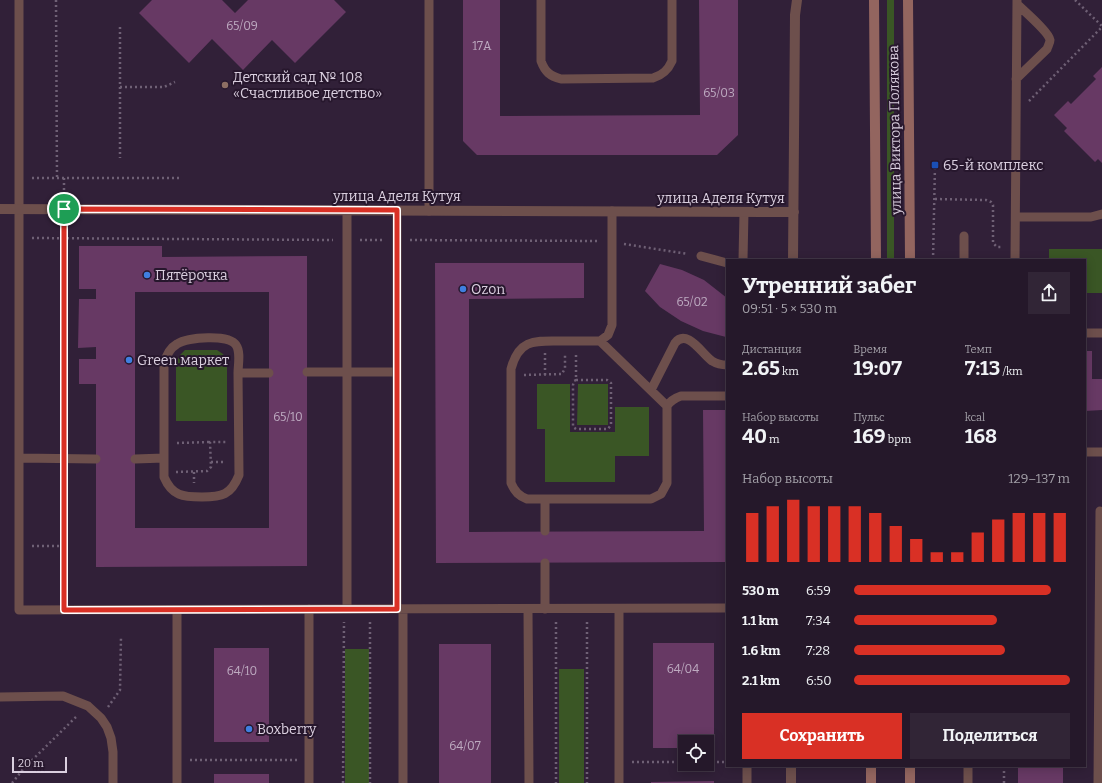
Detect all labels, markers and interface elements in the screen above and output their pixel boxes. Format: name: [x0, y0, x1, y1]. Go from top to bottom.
house number: 65/09: [226, 19, 258, 33]
house number: 17А: [472, 39, 492, 53]
street label: улица Виктора Полякова: [885, 45, 905, 216]
place label: Детский сад № 108 «Счастливое детство»: [233, 69, 382, 102]
marker: Детский сад № 108 «Счастливое детство»: [220, 80, 230, 90]
house number: 65/03: [703, 86, 735, 100]
place label: 65-й комплекс: [943, 157, 1043, 174]
marker: 65-й комплекс: [930, 160, 940, 170]
street label: улица Аделя Кутуя: [332, 188, 461, 205]
street label: улица Аделя Кутуя: [656, 190, 785, 207]
pin: [47, 192, 81, 226]
icon: arrive: [53, 198, 75, 220]
place label: Пятёрочка: [155, 267, 228, 284]
marker: Пятёрочка: [142, 270, 152, 280]
text: Утренний забег: [742, 272, 916, 299]
button: share: [1028, 272, 1070, 314]
place label: Ozon: [471, 281, 505, 298]
marker: Ozon: [458, 284, 468, 294]
house number: 65/02: [676, 295, 708, 309]
text: 09:51 · 5 × 530 m: [742, 301, 837, 316]
text: Дистанция: [742, 343, 802, 356]
text: Время: [853, 343, 887, 356]
text: Темп: [965, 343, 992, 356]
place label: Green маркет: [137, 352, 229, 369]
marker: Green маркет: [124, 355, 134, 365]
text: 2.65: [742, 356, 780, 380]
text: 19:07: [853, 356, 902, 380]
text: 7:13: [965, 356, 1000, 380]
text: km: [780, 365, 799, 378]
text: /km: [1000, 365, 1023, 378]
house number: 65/10: [273, 410, 303, 424]
text: Набор высоты: [742, 411, 819, 424]
text: Пульс: [853, 411, 885, 424]
text: kcal: [965, 411, 985, 424]
text: 40: [742, 424, 767, 448]
text: 169: [853, 424, 886, 448]
text: 168: [965, 424, 997, 448]
text: m: [767, 433, 780, 446]
text: bpm: [886, 433, 911, 446]
text: Набор высоты: [742, 471, 833, 486]
text: 129–137 m: [1008, 471, 1070, 486]
text: 530 m: [742, 583, 779, 598]
text: 6:59: [806, 583, 831, 598]
text: 1.1 km: [742, 613, 778, 628]
text: 7:34: [806, 613, 830, 628]
text: 1.6 km: [742, 643, 780, 658]
text: 7:28: [806, 643, 830, 658]
house number: 64/04: [667, 662, 699, 676]
house number: 64/10: [227, 664, 257, 678]
text: 2.1 km: [742, 673, 780, 688]
text: 6:50: [806, 673, 832, 688]
button: Сохранить: [742, 713, 902, 759]
button: Поделиться: [910, 713, 1070, 759]
place label: Boxberry: [257, 721, 317, 738]
marker: Boxberry: [244, 724, 254, 734]
map controls: [678, 735, 714, 771]
button: locate: [678, 735, 714, 771]
house number: 64/07: [449, 739, 481, 753]
scale bar: [12, 755, 67, 774]
text: 20 m: [18, 757, 44, 770]

